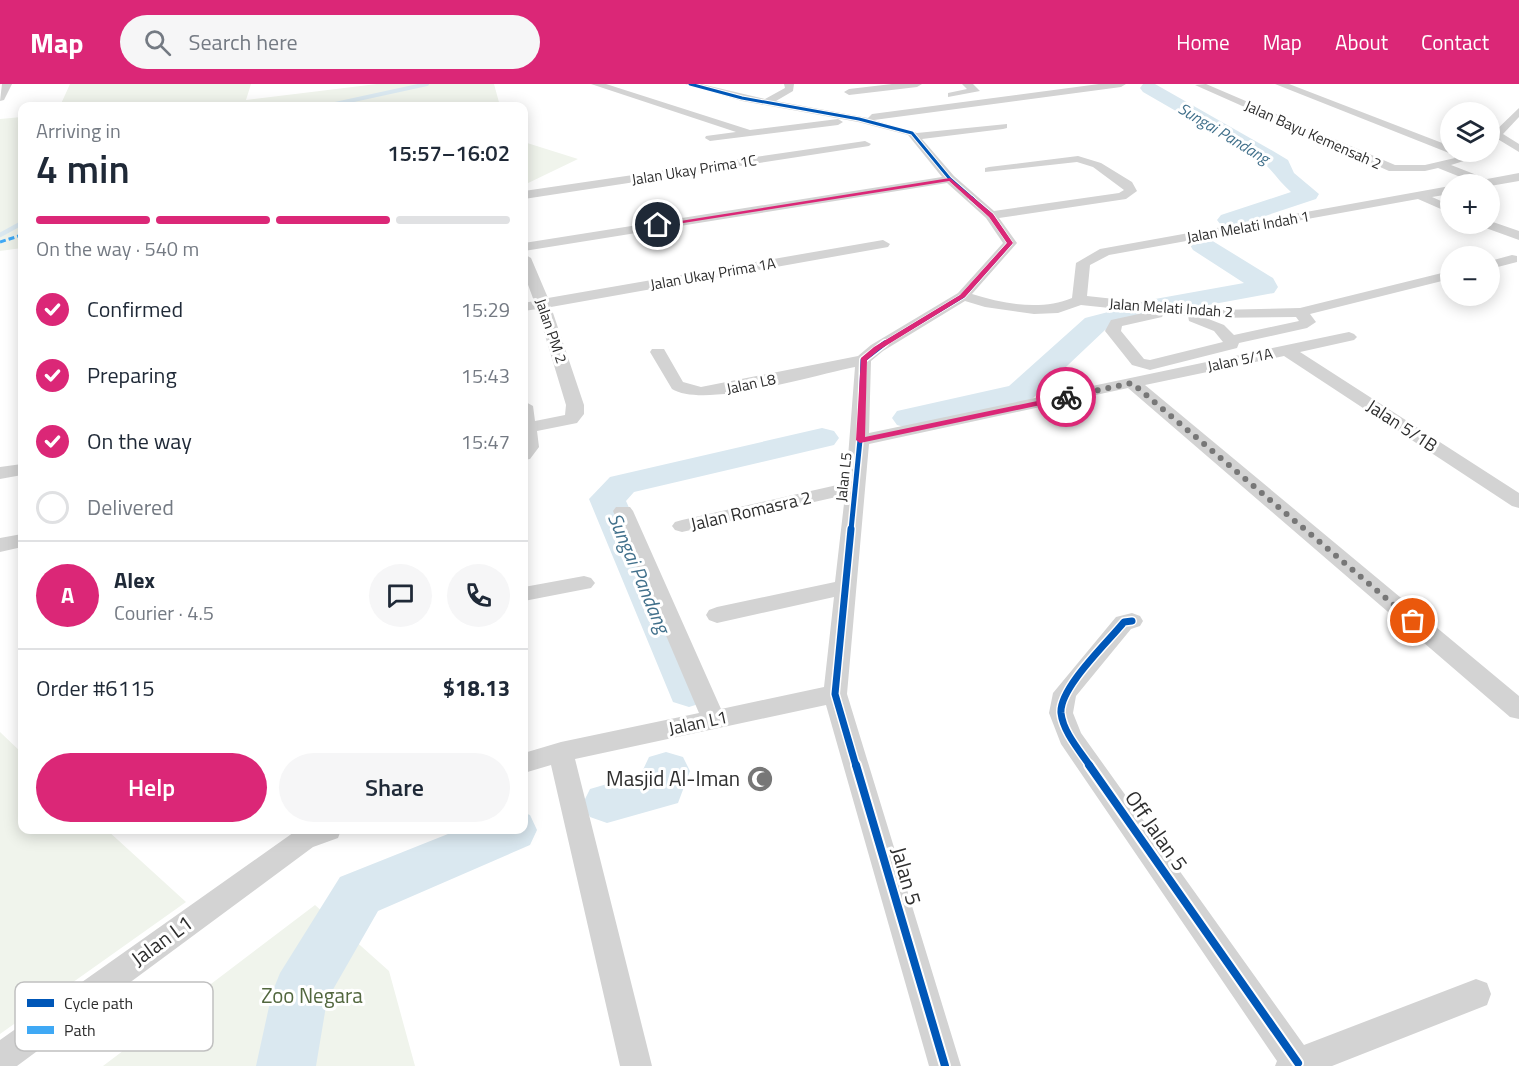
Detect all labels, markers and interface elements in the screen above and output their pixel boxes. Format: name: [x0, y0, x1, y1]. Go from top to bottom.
search box: [120, 15, 540, 69]
text: Map: [30, 21, 84, 64]
text: Search here: [189, 25, 298, 59]
icon: search: [141, 26, 174, 59]
text: Home: [1176, 26, 1230, 58]
text: Map: [1263, 26, 1302, 58]
text: About: [1335, 26, 1388, 58]
text: Contact: [1421, 26, 1489, 58]
street label: Jalan Bayu Kemensah 2: [1241, 94, 1385, 175]
water label: Sungai Pandang: [1174, 96, 1276, 171]
map controls: [1440, 102, 1500, 306]
button: layers: [1440, 102, 1500, 162]
text: Arriving in: [36, 115, 121, 146]
text: 15:57–16:02: [387, 136, 510, 170]
text: 4 min: [36, 139, 130, 198]
street label: Jalan Ukay Prima 1C: [630, 148, 758, 191]
button: +: [1440, 174, 1500, 234]
pin: [632, 199, 683, 250]
street label: Jalan Melati Indah 1: [1185, 204, 1311, 249]
icon: home: [641, 208, 674, 241]
text: On the way · 540 m: [36, 233, 199, 264]
button: −: [1440, 246, 1500, 306]
street label: Jalan Ukay Prima 1A: [648, 251, 778, 296]
text: Confirmed: [87, 292, 183, 326]
street label: Jalan Melati Indah 2: [1108, 292, 1234, 323]
icon: check: [36, 293, 69, 326]
text: 15:29: [461, 294, 510, 325]
street label: Jalan PM 2: [530, 295, 573, 366]
street label: Jalan 5/1A: [1205, 341, 1275, 378]
text: Preparing: [87, 358, 177, 392]
icon: check: [36, 359, 69, 392]
text: 15:43: [461, 360, 510, 391]
street label: Jalan L8: [724, 367, 778, 400]
courier: [1036, 367, 1096, 427]
icon: bike: [1050, 381, 1083, 414]
street label: Jalan 5/1B: [1362, 393, 1443, 459]
text: On the way: [87, 424, 192, 458]
icon: check: [36, 425, 69, 458]
text: 15:47: [461, 426, 510, 457]
street label: Jalan L5: [829, 451, 858, 503]
street label: Jalan Romasra 2: [688, 484, 814, 538]
text: Delivered: [87, 490, 174, 524]
water label: Sungai Pandang: [600, 508, 680, 640]
text: Alex: [114, 563, 155, 597]
button: chat: [369, 564, 432, 627]
button: phone: [447, 564, 510, 627]
text: A: [61, 578, 74, 612]
pin: [1387, 595, 1438, 646]
text: Courier · 4.5: [114, 597, 214, 628]
icon: bag: [1396, 604, 1429, 637]
text: Order #6115: [36, 671, 155, 705]
text: $18.13: [443, 671, 510, 705]
street label: Jalan L1: [666, 703, 730, 742]
button: Help: [36, 753, 267, 822]
button: Share: [279, 753, 510, 822]
place label: Masjid Al-Iman: [606, 762, 740, 794]
mosque icon: Masjid Al-Iman: [745, 764, 775, 794]
street label: Off Jalan 5: [1117, 784, 1196, 877]
street label: Jalan 5: [883, 843, 931, 909]
street label: Jalan L1: [124, 907, 199, 974]
park label: Zoo Negara: [261, 979, 363, 1011]
legend: [15, 982, 213, 1051]
text: Cycle path: [64, 991, 133, 1015]
text: Path: [64, 1018, 96, 1042]

